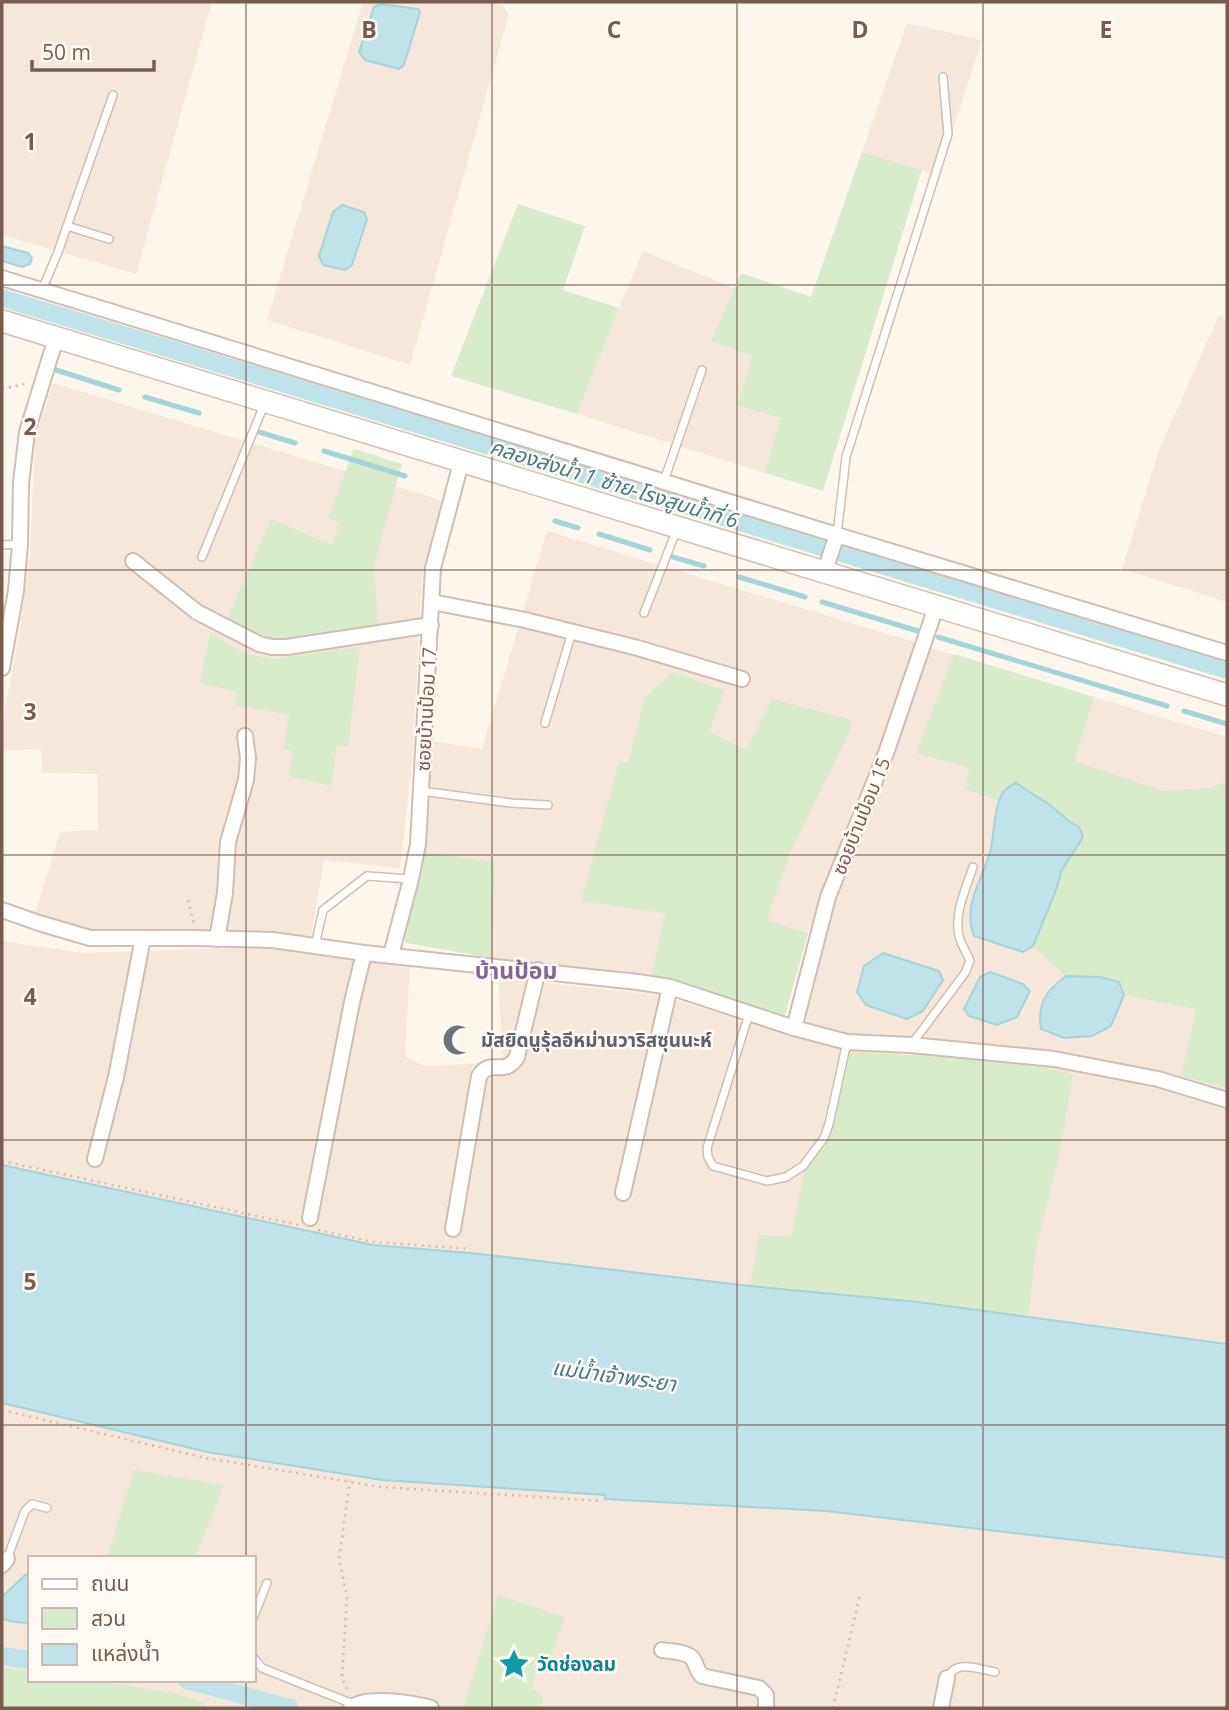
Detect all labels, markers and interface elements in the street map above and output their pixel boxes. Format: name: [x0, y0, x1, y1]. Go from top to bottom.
text: B: [361, 13, 377, 45]
text: C: [607, 13, 621, 45]
text: D: [851, 13, 869, 45]
text: E: [1100, 13, 1112, 45]
scale bar: [32, 28, 154, 72]
text: 50 m: [42, 38, 91, 66]
text: 1: [23, 125, 37, 157]
text: 2: [23, 410, 37, 442]
water label: คลองส่งน้ำ 1 ซ้าย-โรงสูบน้ำที่ 6: [487, 432, 742, 534]
street label: ซอยบ้านป้อม 17: [410, 646, 442, 772]
text: 3: [23, 695, 37, 727]
street label: ซอยบ้านป้อม 15: [826, 753, 896, 879]
district label: บ้านป้อม: [475, 954, 557, 986]
text: 4: [23, 980, 37, 1012]
mosque icon: มัสยิดนูรุ้ลอีหม่านวาริสซุนนะห์: [441, 1023, 475, 1057]
place label: มัสยิดนูรุ้ลอีหม่านวาริสซุนนะห์: [481, 1027, 712, 1053]
text: 5: [23, 1265, 37, 1297]
water label: แม่น้ำเจ้าพระยา: [551, 1352, 679, 1398]
legend: [28, 1556, 256, 1682]
text: ถนน: [91, 1569, 129, 1597]
text: สวน: [91, 1604, 126, 1632]
text: แหล่งน้ำ: [91, 1639, 160, 1667]
place icon: วัดช่องลม: [497, 1647, 531, 1681]
place label: วัดช่องลม: [537, 1651, 616, 1677]

